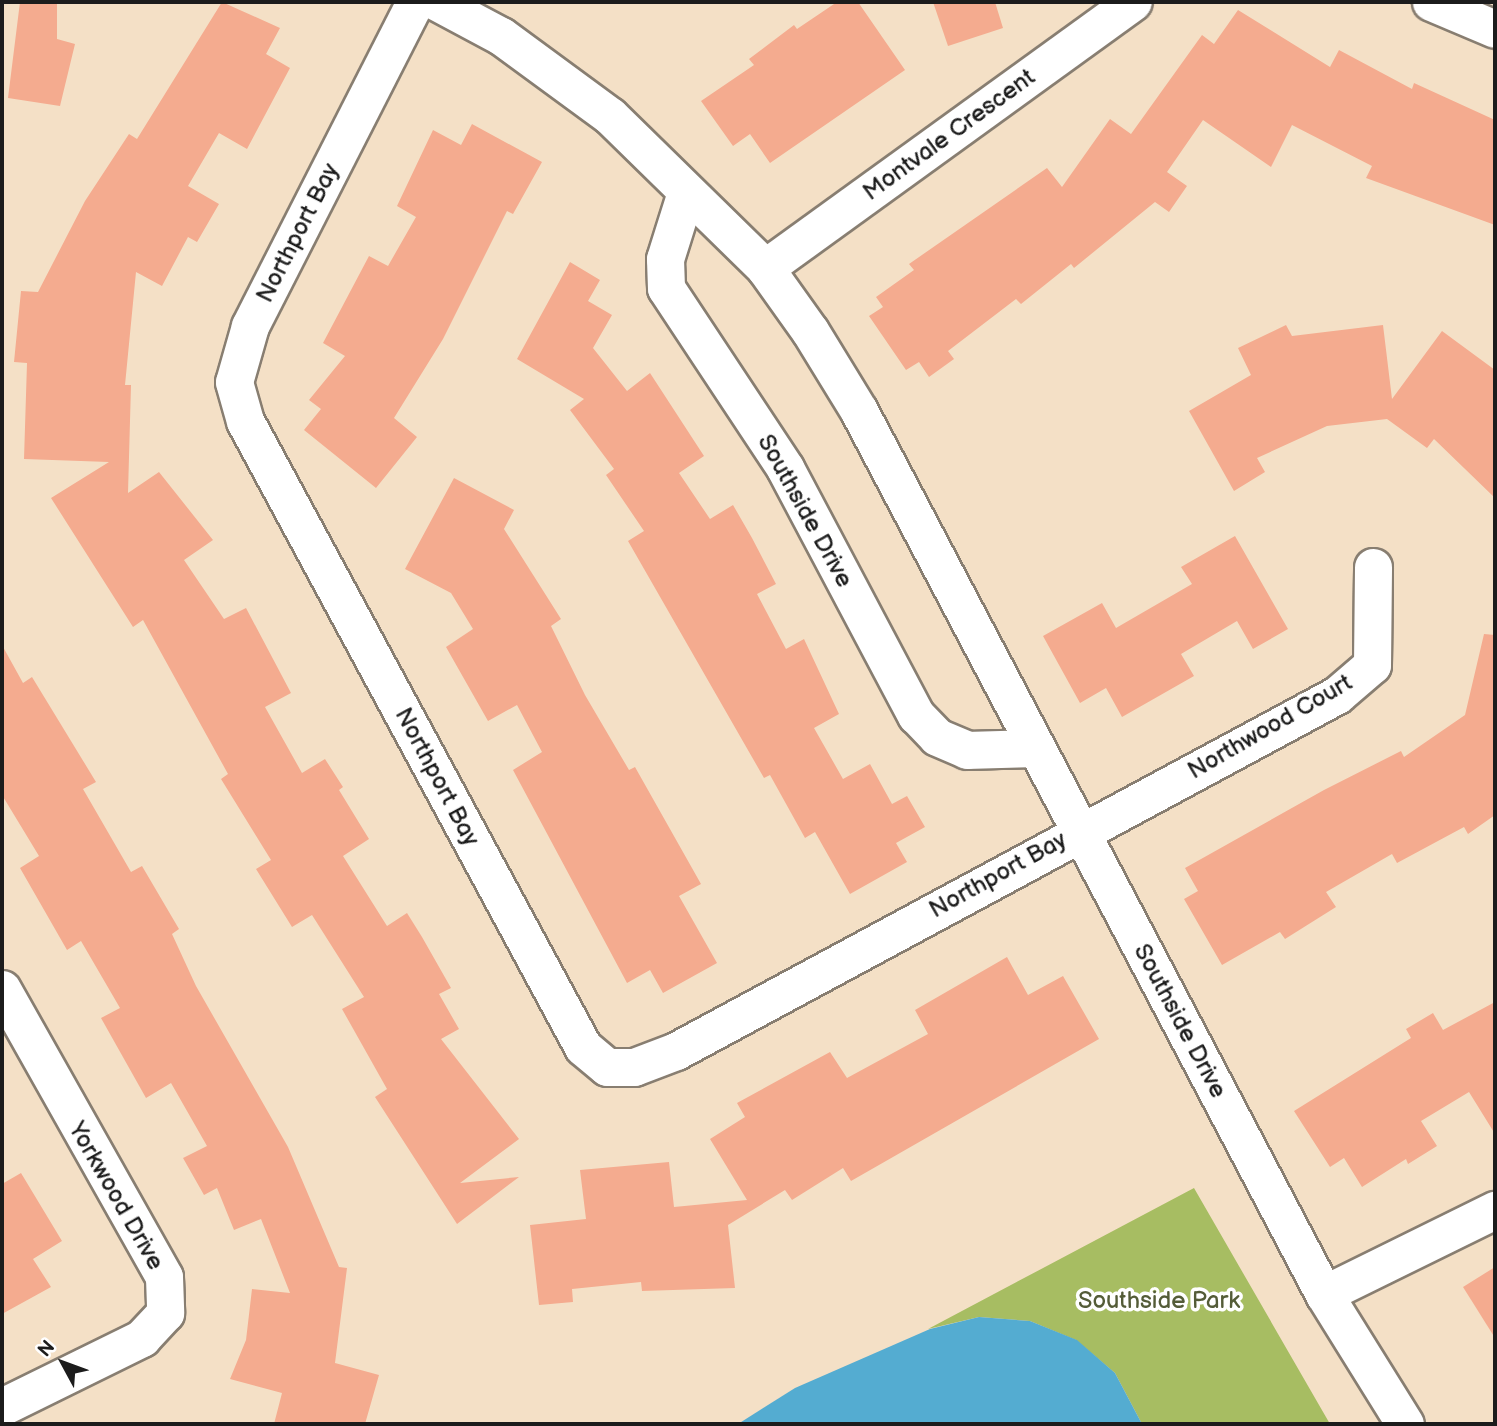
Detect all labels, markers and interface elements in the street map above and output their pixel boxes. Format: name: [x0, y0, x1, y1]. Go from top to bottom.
street label: Montvale Crescent: [858, 63, 1040, 207]
street label: Northport Bay: [251, 159, 345, 307]
street label: Southside Drive: [751, 430, 859, 592]
street label: Northwood Court: [1183, 668, 1357, 786]
street label: Northport Bay: [389, 703, 485, 851]
street label: Northport Bay: [924, 825, 1072, 925]
street label: Southside Drive: [1127, 939, 1233, 1103]
street label: Yorkwood Drive: [62, 1117, 170, 1275]
park label: Southside Park: [1078, 1287, 1240, 1315]
north arrow: [28, 1328, 98, 1398]
text: N: [33, 1336, 60, 1362]

